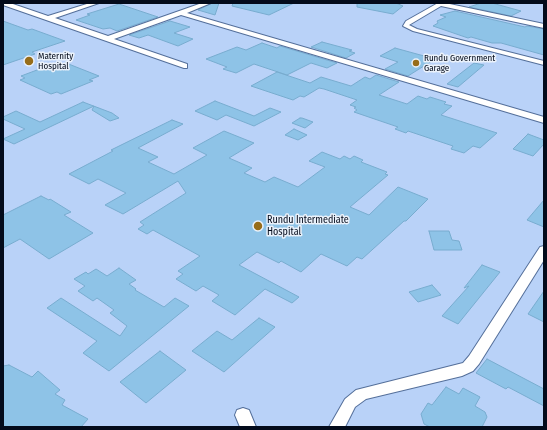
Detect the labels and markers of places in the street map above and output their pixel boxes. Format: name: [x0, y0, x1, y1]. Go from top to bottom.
place label: Maternity Hospital: [38, 51, 73, 72]
place label: Rundu Government Garage: [424, 53, 495, 74]
marker: Maternity Hospital: [23, 55, 35, 67]
marker: Rundu Government Garage: [411, 58, 421, 68]
place label: Rundu Intermediate Hospital: [267, 214, 349, 238]
marker: Rundu Intermediate Hospital: [252, 220, 264, 232]

